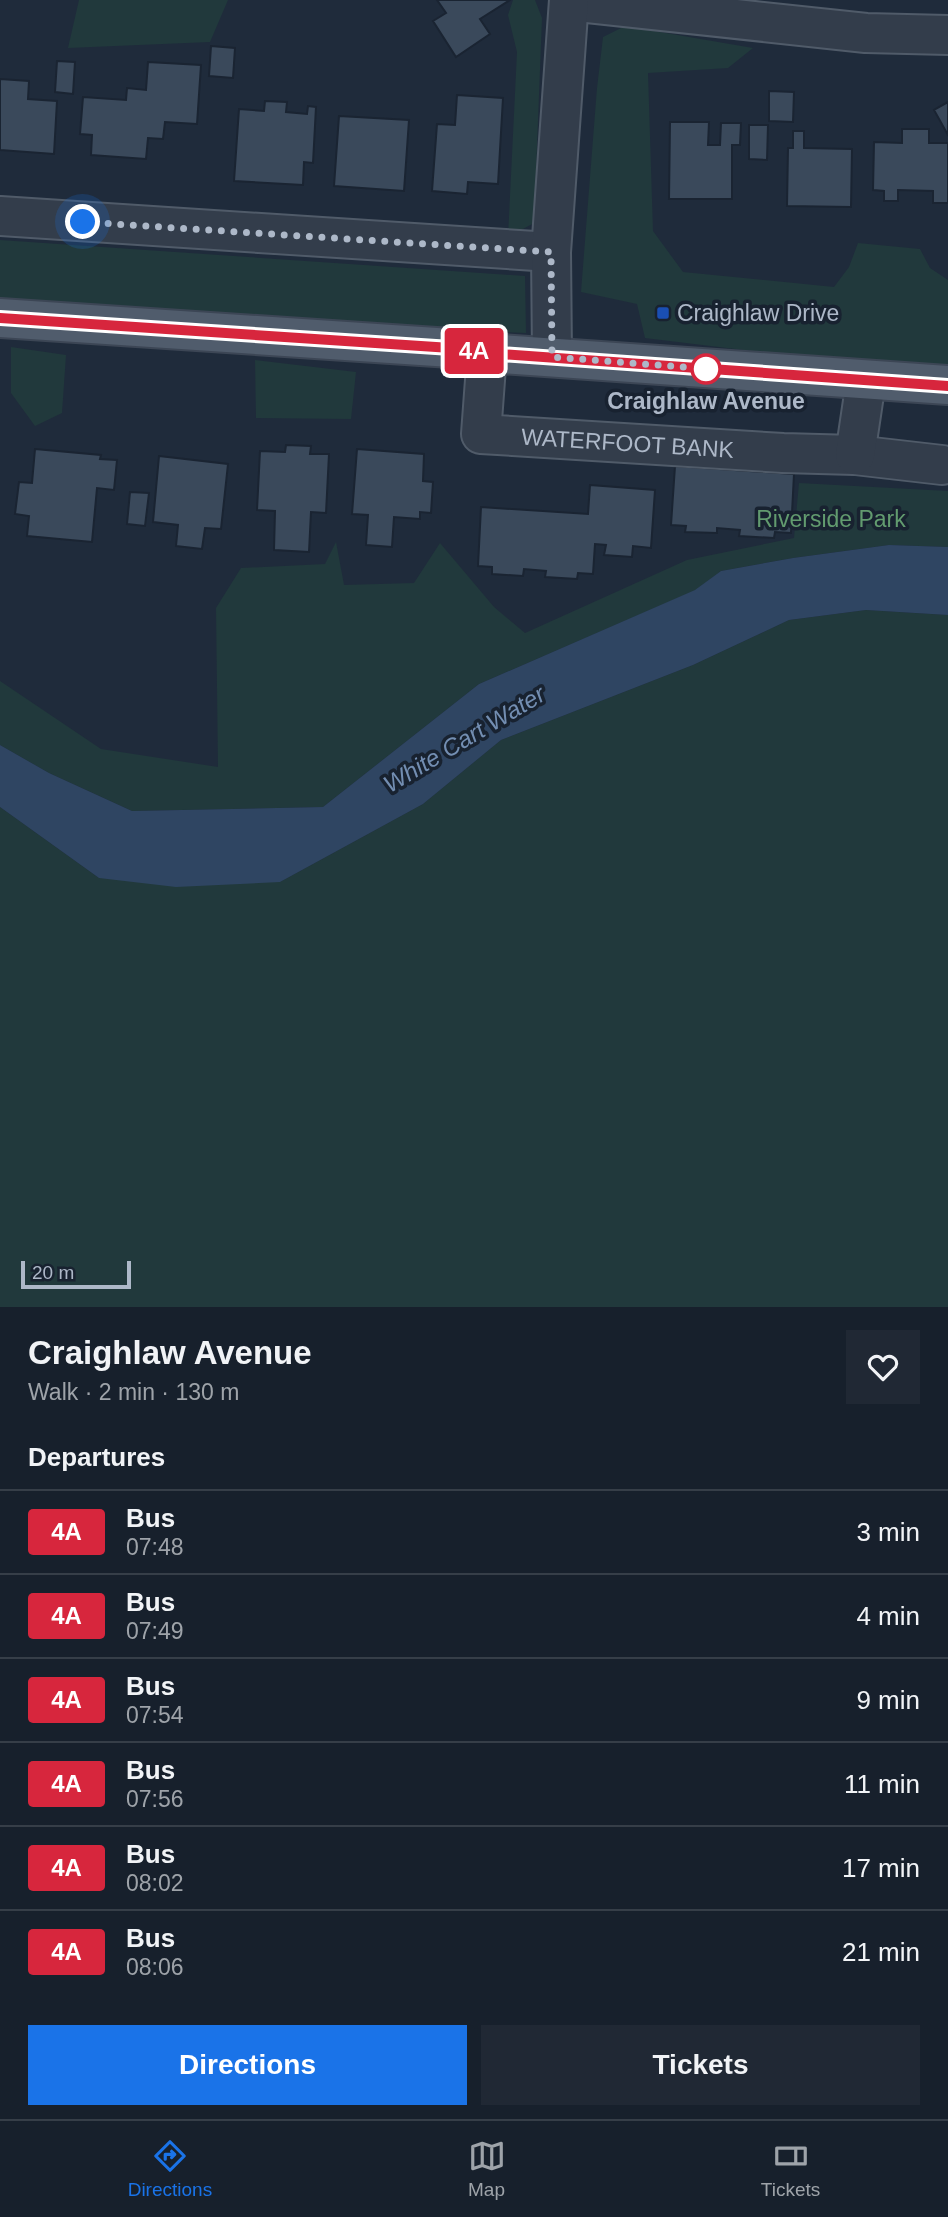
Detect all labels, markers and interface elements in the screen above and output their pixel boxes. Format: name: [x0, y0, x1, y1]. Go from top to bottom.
your location: [65, 204, 100, 239]
place label: Craighlaw Drive: [677, 300, 839, 326]
marker: Craighlaw Drive: [655, 305, 671, 321]
line badge: 4A: [442, 328, 505, 374]
text: 4A: [459, 337, 489, 364]
marker: Craighlaw Avenue: [691, 354, 721, 384]
place label: Craighlaw Avenue: [607, 388, 805, 414]
street label: WATERFOOT BANK: [520, 424, 735, 463]
park label: Riverside Park: [756, 506, 906, 532]
water label: White Cart Water: [378, 680, 550, 798]
scale bar: [21, 1258, 131, 1290]
text: 20 m: [32, 1262, 74, 1283]
button: heart: [846, 1330, 920, 1404]
text: Craighlaw Avenue: [28, 1334, 312, 1371]
text: Walk · 2 min · 130 m: [28, 1379, 239, 1405]
text: Departures: [28, 1442, 165, 1472]
text: Bus: [126, 1503, 175, 1533]
text: 3 min: [856, 1517, 920, 1547]
text: 4A: [51, 1518, 82, 1545]
text: 07:48: [126, 1534, 184, 1560]
text: Bus: [126, 1587, 175, 1617]
text: 4 min: [856, 1601, 920, 1631]
text: 4A: [51, 1602, 82, 1629]
text: 07:49: [126, 1618, 184, 1644]
text: Bus: [126, 1671, 175, 1701]
text: 9 min: [856, 1685, 920, 1715]
text: 4A: [51, 1686, 82, 1713]
text: 07:54: [126, 1702, 184, 1728]
text: Bus: [126, 1755, 175, 1785]
text: 11 min: [844, 1769, 920, 1799]
text: 4A: [51, 1770, 82, 1797]
text: 07:56: [126, 1786, 184, 1812]
text: Bus: [126, 1839, 175, 1869]
text: 17 min: [842, 1853, 920, 1883]
text: 4A: [51, 1854, 82, 1881]
text: 08:02: [126, 1870, 184, 1896]
text: Bus: [126, 1923, 175, 1953]
text: 21 min: [842, 1937, 920, 1967]
text: 4A: [51, 1938, 82, 1965]
text: 08:06: [126, 1954, 184, 1980]
button: Directions: [28, 2025, 467, 2105]
button: Tickets: [481, 2025, 920, 2105]
tab: Directions: [128, 2137, 212, 2201]
tab: Map: [468, 2137, 506, 2201]
tab: Tickets: [761, 2137, 820, 2201]

